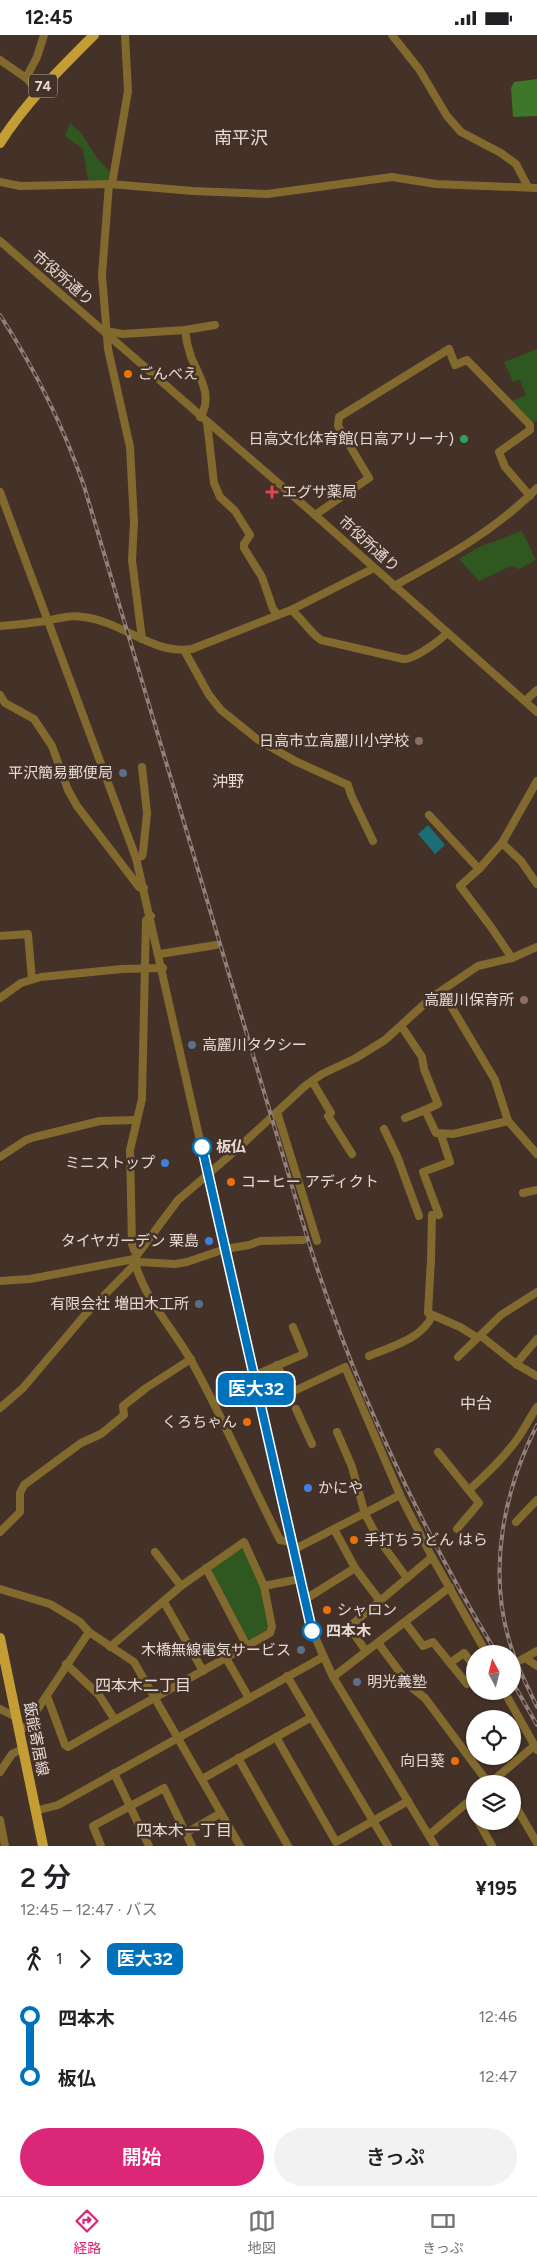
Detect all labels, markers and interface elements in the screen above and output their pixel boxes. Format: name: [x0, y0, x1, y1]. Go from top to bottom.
text: 12:45: [25, 6, 73, 29]
road number: 74: [29, 75, 57, 97]
district label: 南平沢: [214, 127, 268, 149]
street label: 市役所通り: [29, 247, 97, 309]
place label: ごんべえ: [138, 365, 198, 383]
marker: ごんべえ: [122, 368, 134, 380]
place label: 日高文化体育館(日高アリーナ): [248, 430, 454, 448]
marker: 日高文化体育館(日高アリーナ): [458, 433, 470, 445]
place label: エグサ薬局: [282, 483, 357, 501]
marker: エグサ薬局: [266, 486, 278, 498]
street label: 市役所通り: [335, 512, 403, 576]
place label: 日高市立高麗川小学校: [259, 732, 409, 750]
marker: 日高市立高麗川小学校: [413, 735, 425, 747]
place label: 平沢簡易郵便局: [8, 764, 113, 782]
marker: 平沢簡易郵便局: [117, 767, 129, 779]
district label: 沖野: [212, 772, 244, 791]
place label: 高麗川保育所: [424, 991, 514, 1009]
marker: 高麗川保育所: [518, 994, 530, 1006]
place label: 高麗川タクシー: [202, 1036, 307, 1054]
marker: 高麗川タクシー: [186, 1039, 198, 1051]
marker: 板仏: [192, 1137, 212, 1157]
place label: 板仏: [216, 1138, 246, 1156]
place label: ミニストップ: [65, 1154, 155, 1172]
marker: ミニストップ: [159, 1157, 171, 1169]
place label: コーヒー アディクト: [241, 1173, 379, 1191]
marker: コーヒー アディクト: [225, 1176, 237, 1188]
place label: タイヤガーデン 栗島: [61, 1232, 199, 1250]
marker: タイヤガーデン 栗島: [203, 1235, 215, 1247]
place label: 有限会社 増田木工所: [50, 1295, 189, 1313]
marker: 有限会社 増田木工所: [193, 1298, 205, 1310]
line badge: 医大32: [221, 1373, 291, 1405]
text: 医大32: [228, 1378, 284, 1400]
district label: 中台: [460, 1394, 492, 1413]
place label: くろちゃん: [162, 1413, 237, 1431]
marker: くろちゃん: [241, 1416, 253, 1428]
place label: かにや: [318, 1479, 363, 1497]
marker: かにや: [302, 1482, 314, 1494]
place label: 手打ちうどん はら: [364, 1531, 488, 1549]
marker: 手打ちうどん はら: [348, 1534, 360, 1546]
place label: シャロン: [337, 1601, 397, 1619]
marker: シャロン: [321, 1604, 333, 1616]
marker: 四本木: [302, 1621, 322, 1641]
place label: 四本木: [326, 1622, 371, 1640]
place label: 木橋無線電気サービス: [141, 1641, 291, 1659]
marker: 木橋無線電気サービス: [295, 1644, 307, 1656]
north arrow: [466, 1645, 521, 1700]
map controls: [466, 1645, 521, 1830]
place label: 明光義塾: [367, 1673, 427, 1691]
district label: 四本木二丁目: [95, 1676, 191, 1695]
marker: 明光義塾: [351, 1676, 363, 1688]
street label: 飯能寄居線: [20, 1700, 52, 1778]
button: locate: [466, 1710, 521, 1765]
place label: 向日葵: [400, 1752, 445, 1770]
marker: 向日葵: [449, 1755, 461, 1767]
button: layers: [466, 1775, 521, 1830]
district label: 四本木一丁目: [136, 1821, 232, 1840]
text: 2 分: [20, 1860, 71, 1894]
text: ¥195: [476, 1877, 517, 1900]
text: 12:45 – 12:47 · バス: [20, 1900, 158, 1919]
icon: walk: [20, 1945, 48, 1973]
icon: forward: [71, 1945, 99, 1973]
text: 医大32: [117, 1948, 173, 1970]
text: 1: [56, 1949, 63, 1968]
text: 四本木: [58, 2007, 115, 2030]
text: 12:46: [478, 2007, 517, 2026]
text: 板仏: [58, 2067, 96, 2090]
text: 12:47: [479, 2067, 517, 2086]
button: 開始: [20, 2128, 264, 2186]
button: きっぷ: [274, 2128, 517, 2186]
tab: 経路: [73, 2207, 101, 2257]
tab: 地図: [248, 2207, 276, 2257]
tab: きっぷ: [422, 2207, 464, 2257]

